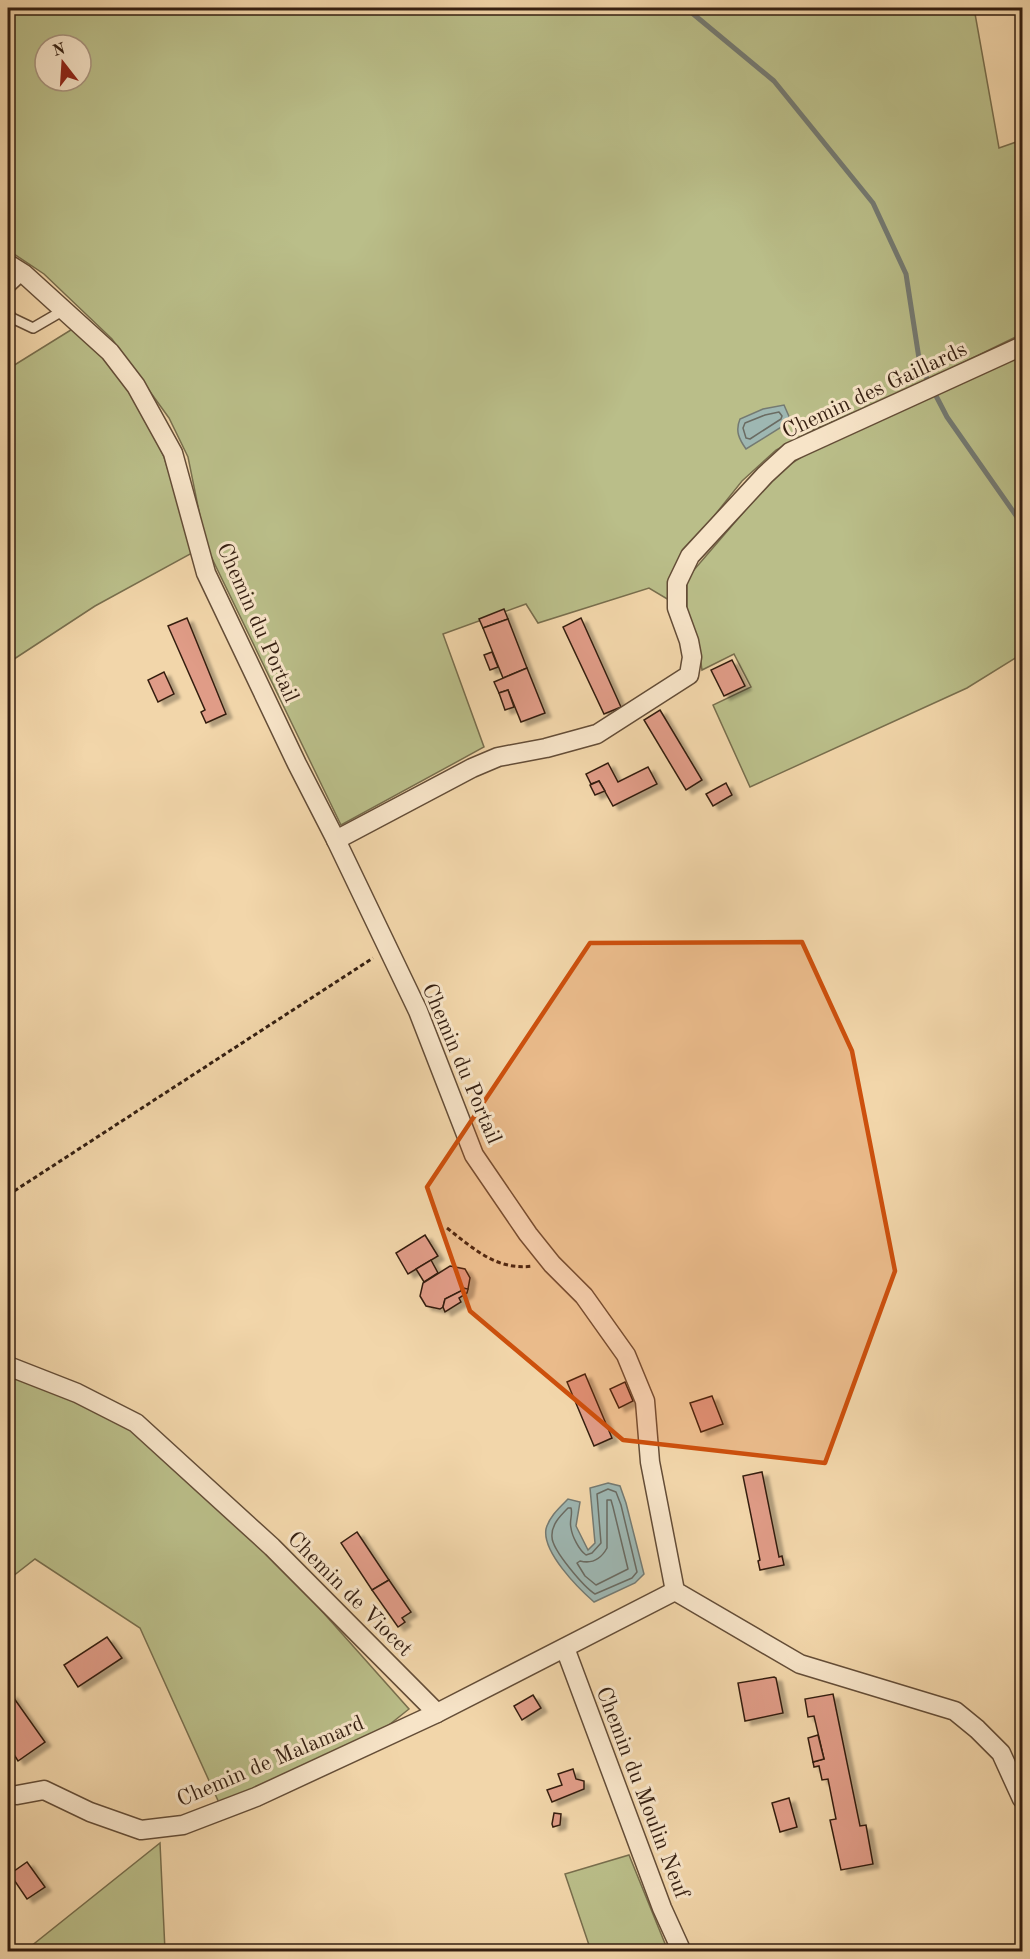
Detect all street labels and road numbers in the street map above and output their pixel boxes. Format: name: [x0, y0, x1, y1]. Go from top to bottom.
street label: Chemin des Gaillards: [779, 338, 971, 443]
street label: Chemin du Portail: [212, 540, 302, 706]
street label: Chemin du Portail: [417, 980, 505, 1147]
street label: Chemin de Viocet: [283, 1528, 416, 1661]
street label: Chemin du Moulin Neuf: [592, 1684, 693, 1902]
street label: Chemin de Malamard: [174, 1712, 368, 1811]

